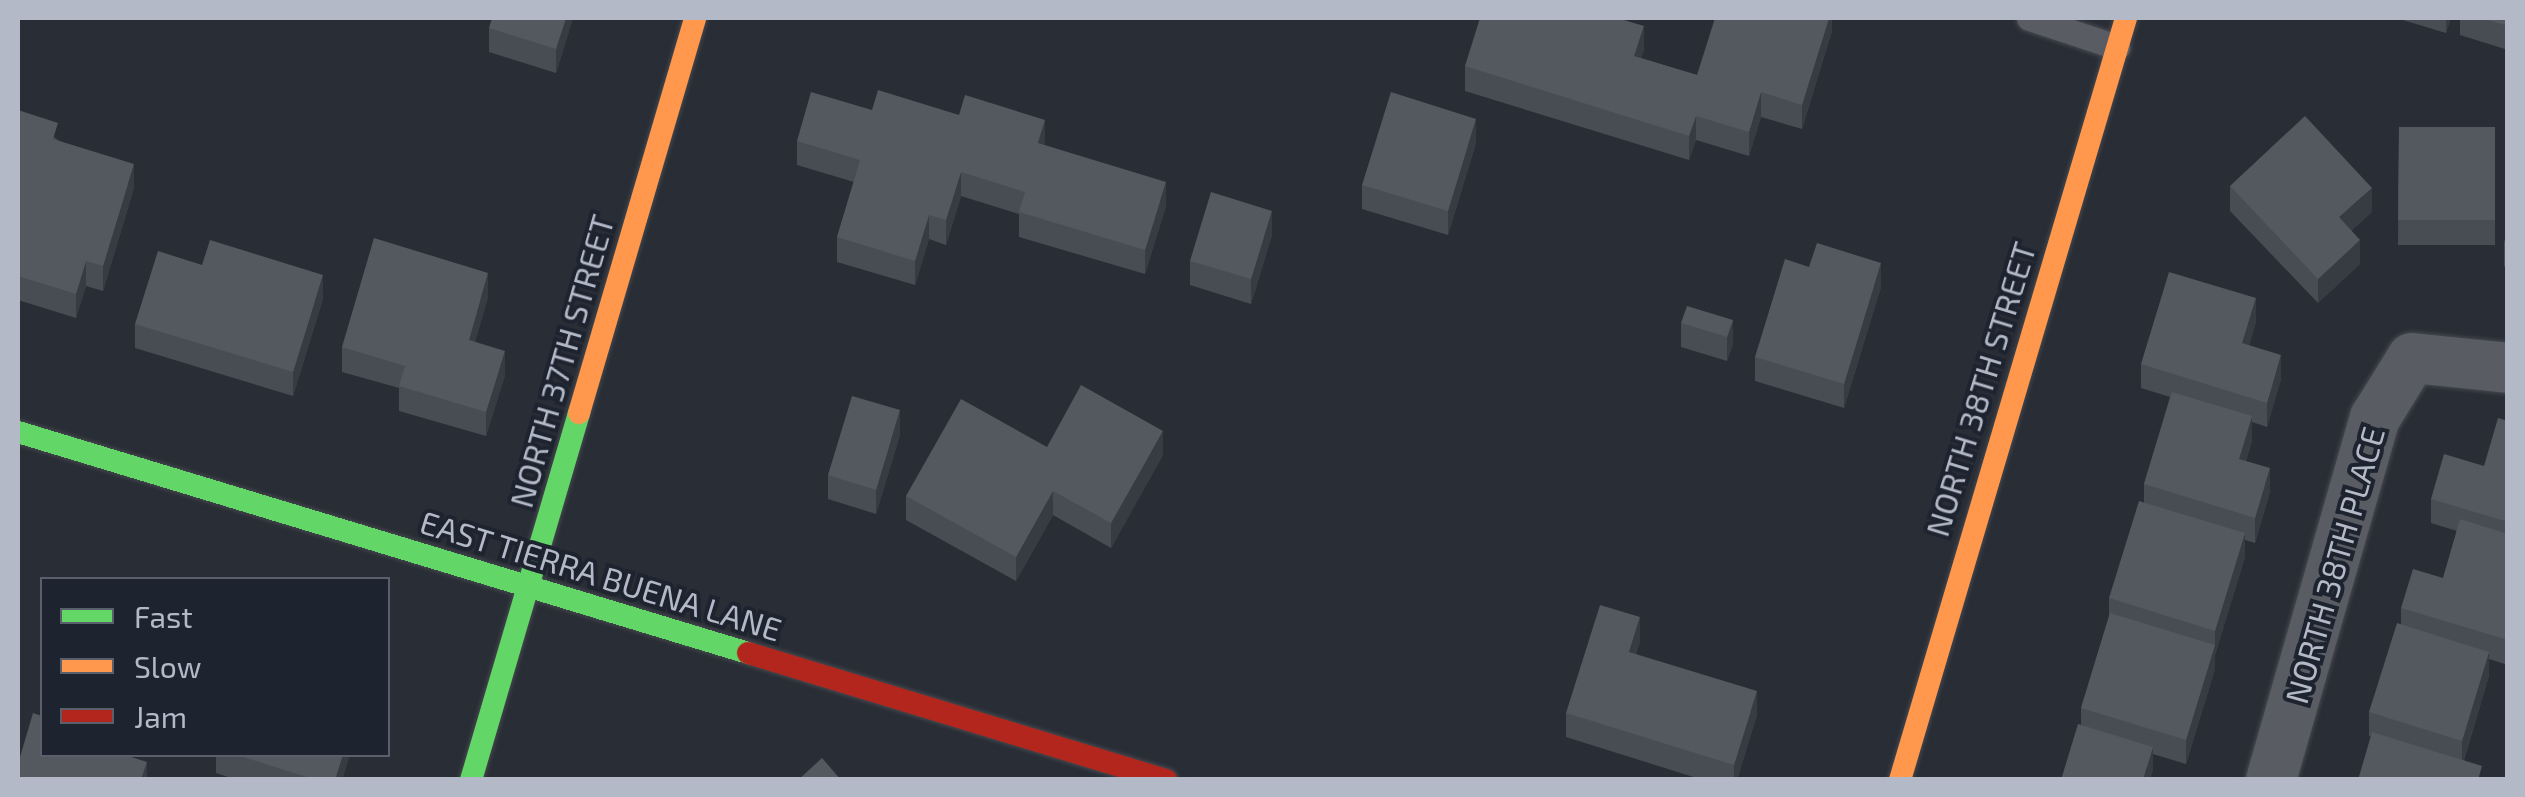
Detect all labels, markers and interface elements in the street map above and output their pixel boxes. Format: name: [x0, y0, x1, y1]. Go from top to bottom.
street label: NORTH 37TH STREET: [501, 210, 621, 512]
street label: NORTH 38TH STREET: [1917, 237, 2043, 541]
street label: NORTH 38TH PLACE: [2276, 422, 2392, 708]
street label: EAST TIERRA BUENA LANE: [414, 501, 788, 649]
legend: [40, 577, 390, 757]
text: Fast: [134, 598, 193, 634]
text: Slow: [134, 648, 201, 684]
text: Jam: [134, 698, 187, 734]

